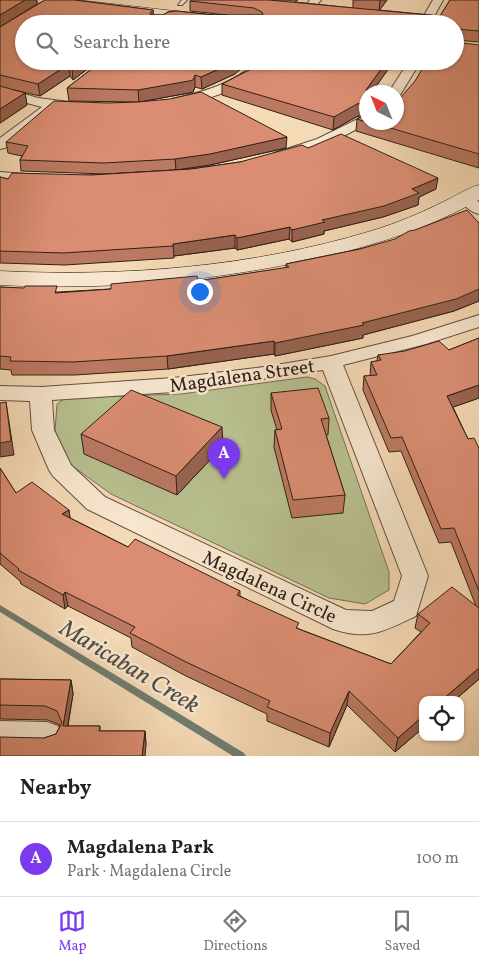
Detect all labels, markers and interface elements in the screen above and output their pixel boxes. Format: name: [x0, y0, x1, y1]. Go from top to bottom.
search box: [15, 15, 464, 70]
icon: search: [33, 29, 61, 57]
text: Search here: [73, 30, 170, 56]
north arrow: [359, 85, 404, 130]
your location: [187, 279, 213, 305]
street label: Magdalena Street: [168, 354, 317, 400]
pin: A: [208, 438, 240, 479]
street label: Magdalena Circle: [198, 545, 340, 630]
water label: Maricaban Creek: [52, 612, 205, 723]
map controls: [419, 696, 464, 741]
button: locate: [419, 696, 464, 741]
text: Nearby: [20, 774, 91, 803]
text: Magdalena Park: [67, 835, 214, 861]
text: A: [30, 848, 42, 870]
text: 100 m: [416, 848, 459, 870]
text: Park · Magdalena Circle: [67, 861, 231, 883]
tab: Map: [58, 907, 86, 956]
tab: Directions: [203, 907, 268, 956]
tab: Saved: [384, 907, 421, 956]

